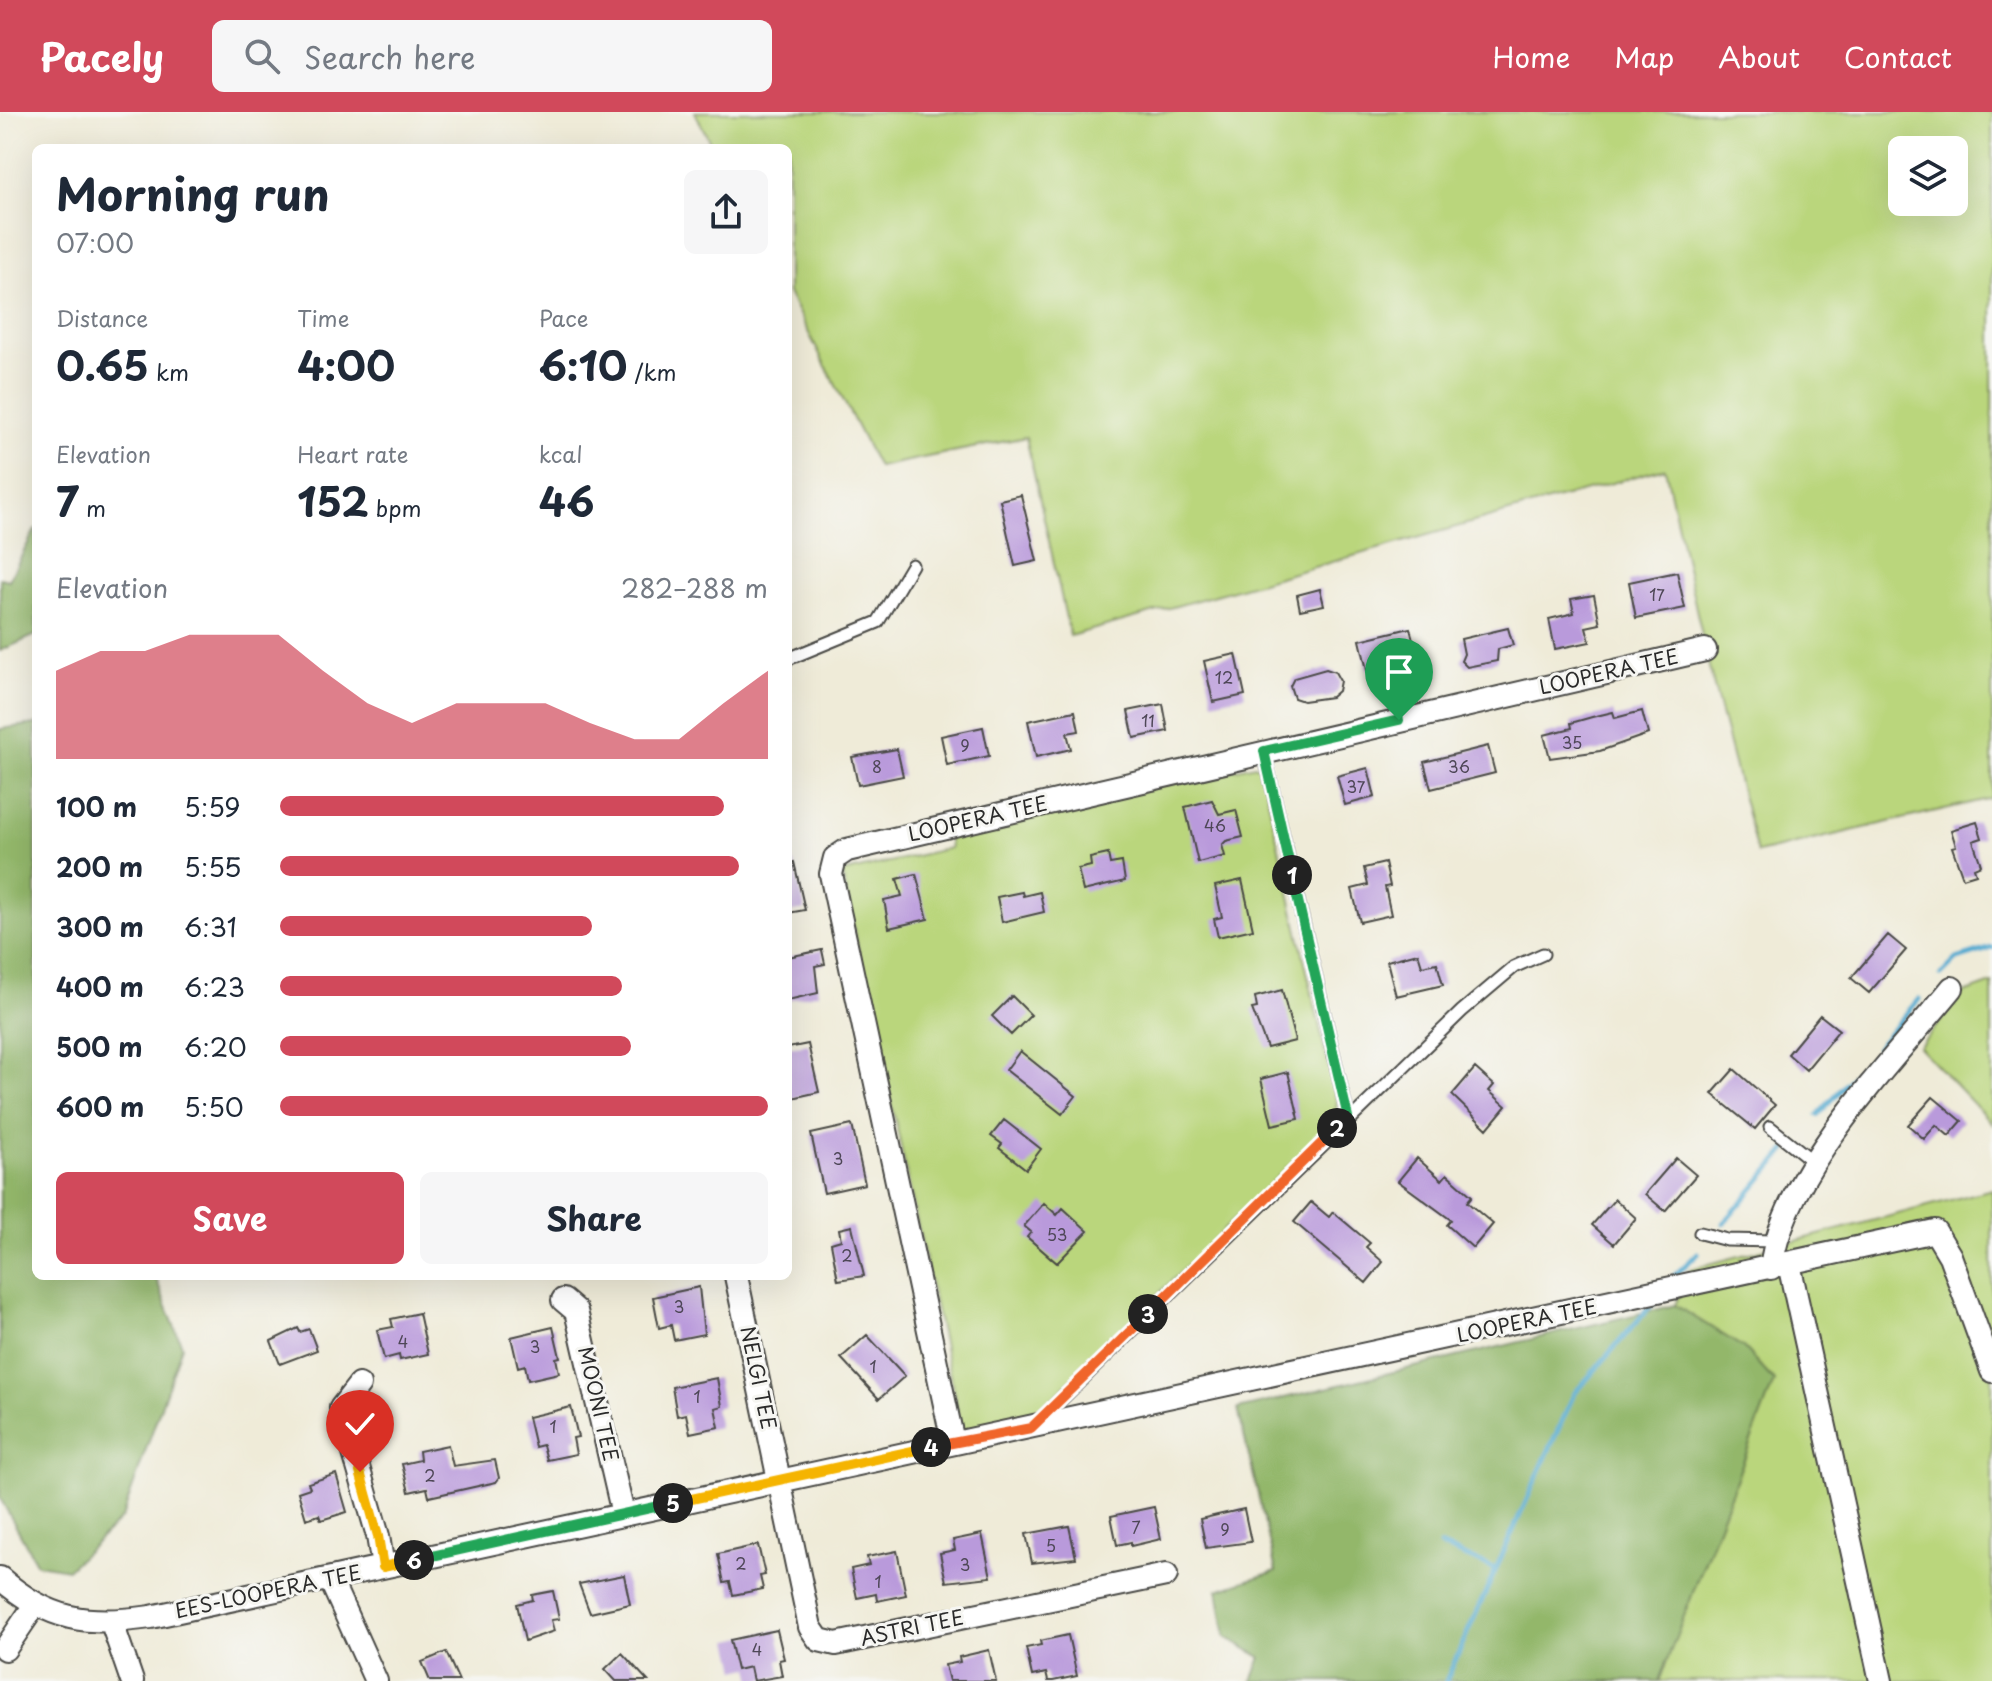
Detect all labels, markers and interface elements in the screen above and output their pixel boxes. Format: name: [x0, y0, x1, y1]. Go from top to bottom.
search box: [212, 20, 772, 92]
text: Pacely: [40, 28, 164, 85]
icon: search: [240, 34, 284, 78]
text: Search here: [304, 34, 476, 79]
text: Home: [1492, 35, 1570, 78]
text: Map: [1614, 35, 1674, 78]
text: About: [1718, 35, 1800, 78]
text: Contact: [1844, 35, 1952, 78]
map controls: [1888, 136, 1968, 216]
button: layers: [1888, 136, 1968, 216]
text: Morning run: [56, 160, 330, 226]
button: share: [684, 170, 768, 254]
text: 07:00: [56, 223, 134, 262]
text: Distance: [56, 301, 148, 334]
text: Time: [297, 301, 349, 334]
text: Pace: [539, 301, 588, 334]
text: 0.65: [56, 334, 149, 395]
text: 4:00: [297, 334, 395, 395]
text: 6:10: [539, 334, 627, 395]
text: km: [149, 355, 189, 388]
text: /km: [627, 355, 677, 388]
text: Elevation: [56, 437, 151, 470]
text: Heart rate: [297, 437, 408, 470]
text: kcal: [539, 437, 583, 470]
text: 7: [56, 470, 79, 531]
text: 152: [297, 470, 369, 531]
text: 46: [539, 470, 594, 531]
text: m: [79, 491, 106, 524]
text: bpm: [369, 491, 421, 524]
text: Elevation: [56, 568, 168, 607]
text: 282–288 m: [621, 568, 768, 607]
house number: 17: [1649, 582, 1665, 606]
pin: [1365, 638, 1433, 720]
street label: LOOPERA TEE: [1536, 640, 1681, 702]
icon: arrive: [1377, 650, 1421, 694]
house number: 12: [1215, 665, 1233, 689]
house number: 11: [1141, 708, 1155, 732]
house number: 35: [1562, 730, 1582, 754]
house number: 9: [960, 733, 970, 757]
house number: 8: [872, 754, 882, 778]
house number: 36: [1448, 754, 1470, 778]
house number: 37: [1347, 774, 1366, 798]
text: 100 m: [56, 787, 137, 826]
text: 5:59: [184, 787, 241, 826]
street label: LOOPERA TEE: [905, 787, 1050, 849]
house number: 46: [1204, 813, 1226, 837]
text: 200 m: [56, 847, 143, 886]
text: 5:55: [184, 847, 242, 886]
pin: 1: [1272, 855, 1312, 895]
text: 1: [1287, 858, 1297, 891]
text: 300 m: [56, 907, 144, 946]
text: 6:31: [184, 907, 237, 946]
text: 400 m: [56, 967, 144, 1006]
text: 6:23: [184, 967, 245, 1006]
text: 500 m: [56, 1027, 142, 1066]
text: 6:20: [184, 1027, 247, 1066]
text: 600 m: [56, 1087, 144, 1126]
text: 5:50: [184, 1087, 244, 1126]
pin: 2: [1317, 1108, 1357, 1148]
text: 2: [1329, 1111, 1345, 1144]
house number: 3: [833, 1146, 843, 1170]
button: Save: [56, 1172, 404, 1264]
button: Share: [420, 1172, 768, 1264]
house number: 53: [1047, 1222, 1067, 1246]
house number: 2: [841, 1243, 853, 1267]
street label: LOOPERA TEE: [1454, 1291, 1600, 1349]
house number: 3: [674, 1294, 684, 1318]
pin: 3: [1128, 1294, 1168, 1334]
text: 3: [1141, 1297, 1155, 1330]
street label: NELGI TEE: [733, 1323, 785, 1432]
house number: 4: [398, 1329, 408, 1353]
house number: 3: [530, 1334, 540, 1358]
street label: MOONI TEE: [571, 1343, 627, 1464]
house number: 1: [869, 1354, 877, 1378]
house number: 1: [693, 1384, 701, 1408]
pin: [326, 1390, 394, 1472]
icon: check: [338, 1402, 382, 1446]
house number: 1: [549, 1414, 557, 1438]
pin: 4: [911, 1427, 951, 1467]
text: 4: [924, 1430, 938, 1463]
house number: 2: [424, 1463, 436, 1487]
pin: 5: [653, 1483, 693, 1523]
text: 5: [666, 1486, 680, 1519]
house number: 7: [1131, 1515, 1141, 1539]
house number: 9: [1220, 1517, 1230, 1541]
house number: 5: [1046, 1533, 1056, 1557]
pin: 6: [394, 1540, 434, 1580]
text: 6: [406, 1543, 422, 1576]
house number: 2: [735, 1551, 747, 1575]
house number: 3: [960, 1552, 970, 1576]
street label: EES-LOOPERA TEE: [172, 1557, 364, 1625]
house number: 1: [874, 1569, 882, 1593]
street label: ASTRI TEE: [857, 1601, 966, 1653]
house number: 4: [752, 1637, 762, 1661]

